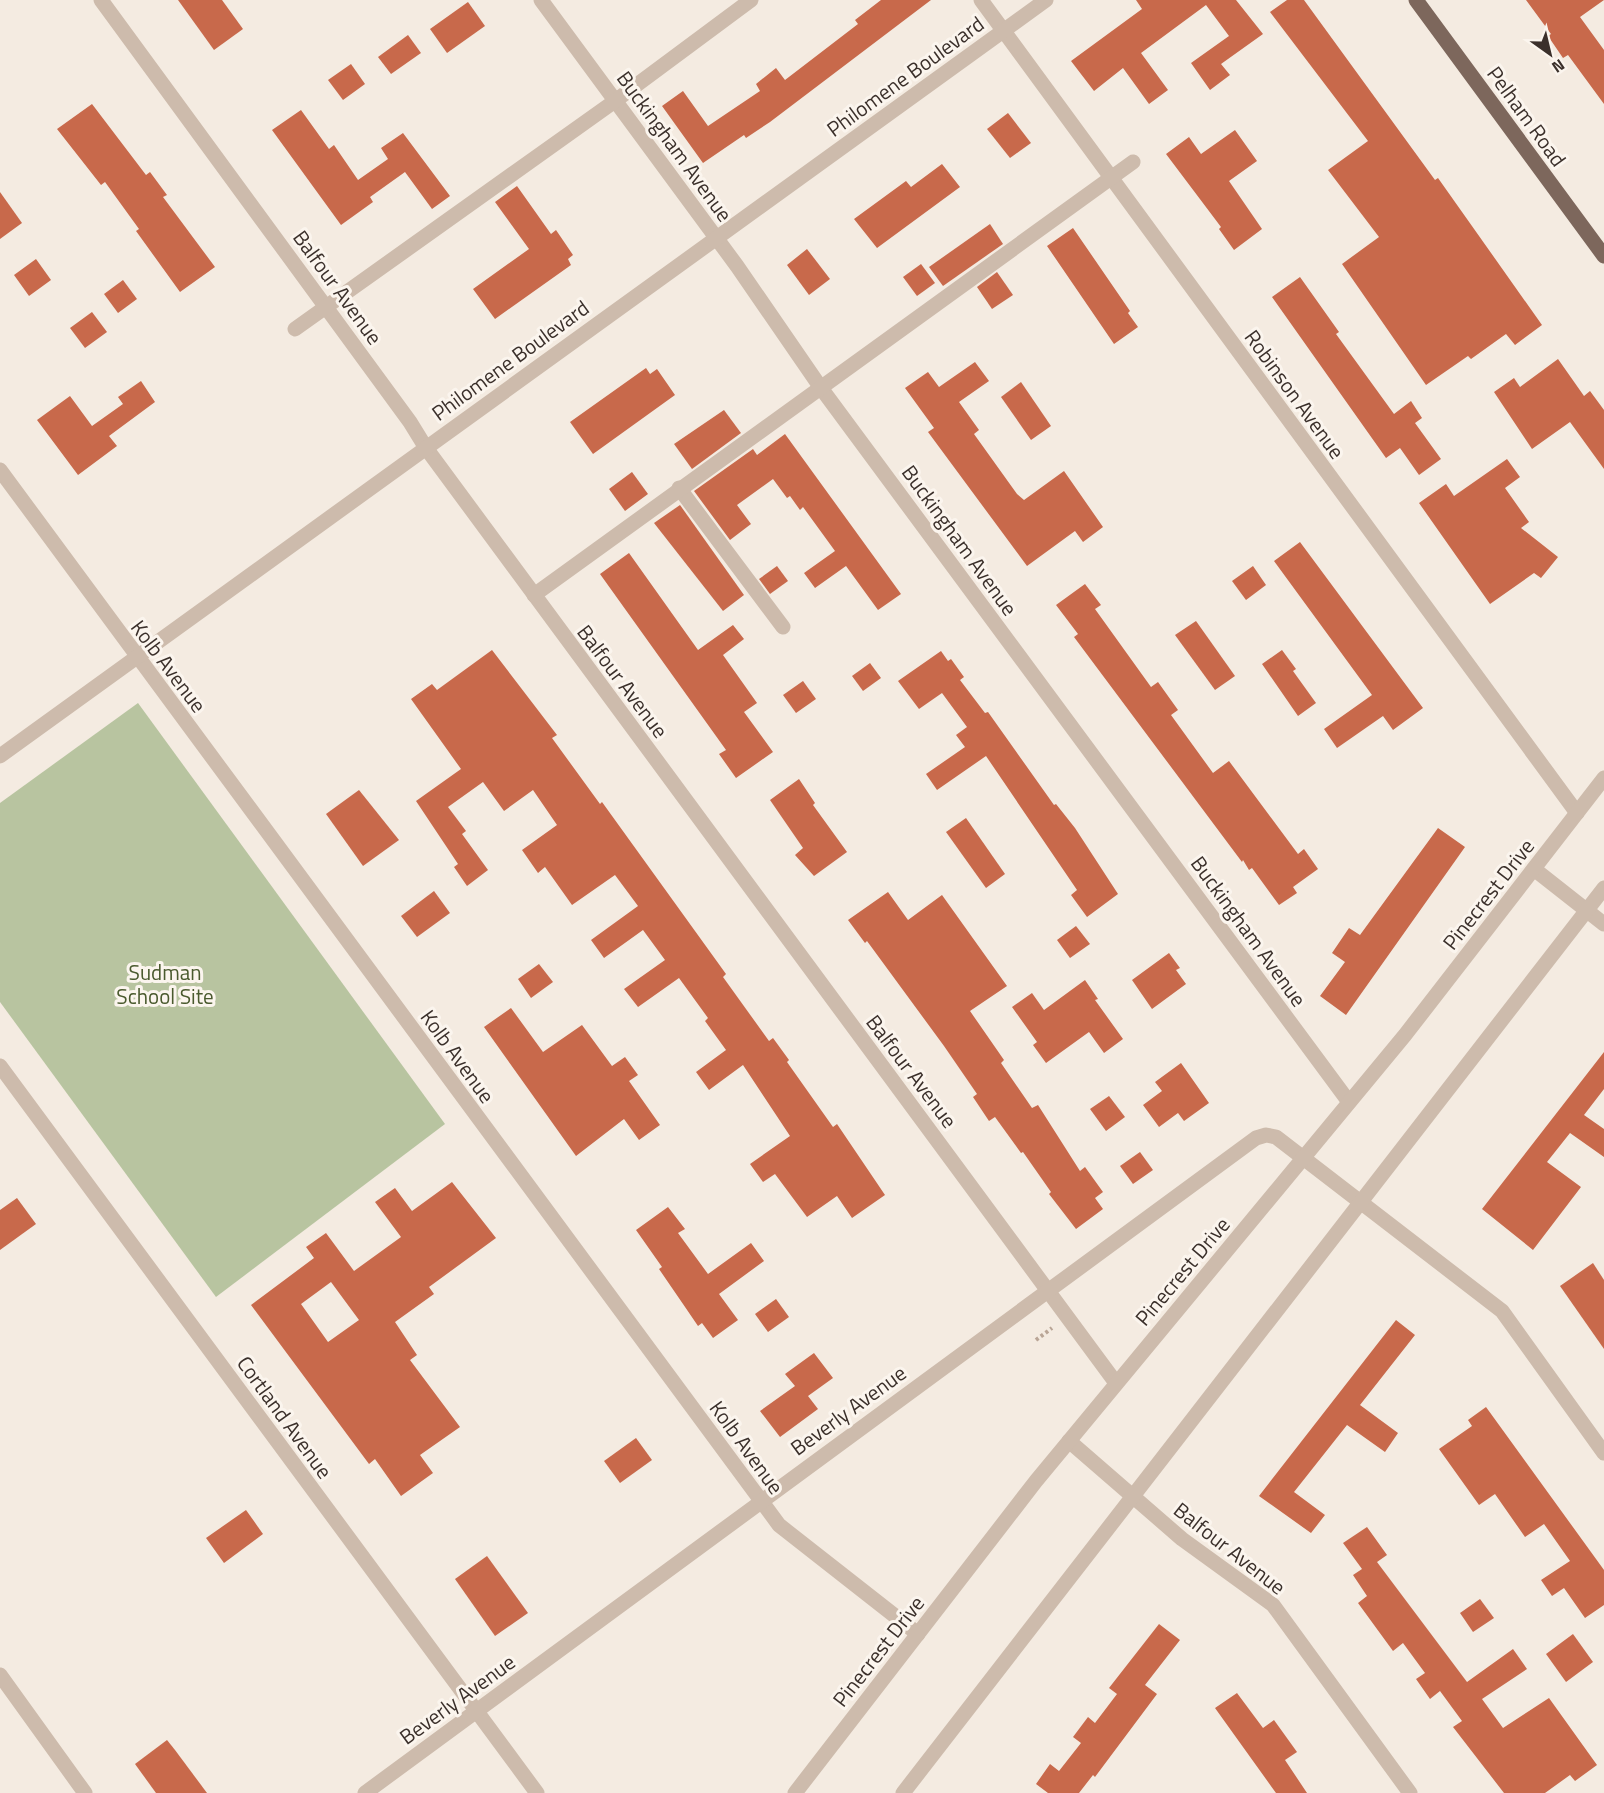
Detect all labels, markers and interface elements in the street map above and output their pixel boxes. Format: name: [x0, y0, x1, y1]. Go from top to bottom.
street label: Philomene Boulevard: [820, 8, 990, 144]
north arrow: [1520, 24, 1580, 84]
text: N: [1547, 53, 1570, 79]
street label: Pelham Road: [1480, 59, 1574, 173]
street label: Buckingham Avenue: [609, 64, 741, 228]
street label: Balfour Avenue: [285, 223, 391, 351]
street label: Philomene Boulevard: [425, 292, 595, 428]
street label: Robinson Avenue: [1237, 323, 1353, 465]
street label: Buckingham Avenue: [894, 458, 1026, 622]
street label: Kolb Avenue: [123, 613, 215, 719]
street label: Balfour Avenue: [570, 618, 676, 744]
street label: Pinecrest Drive: [1434, 832, 1542, 956]
street label: Buckingham Avenue: [1183, 849, 1315, 1013]
park label: Sudman School Site: [116, 956, 214, 1012]
street label: Kolb Avenue: [413, 1003, 503, 1109]
street label: Balfour Avenue: [859, 1008, 965, 1134]
street label: Pinecrest Drive: [1127, 1210, 1237, 1332]
street label: Cortland Avenue: [229, 1349, 341, 1485]
street label: Beverly Avenue: [783, 1357, 913, 1463]
street label: Kolb Avenue: [702, 1394, 792, 1500]
street label: Balfour Avenue: [1167, 1494, 1293, 1602]
street label: Pinecrest Drive: [824, 1589, 932, 1713]
street label: Beverly Avenue: [392, 1646, 522, 1752]

